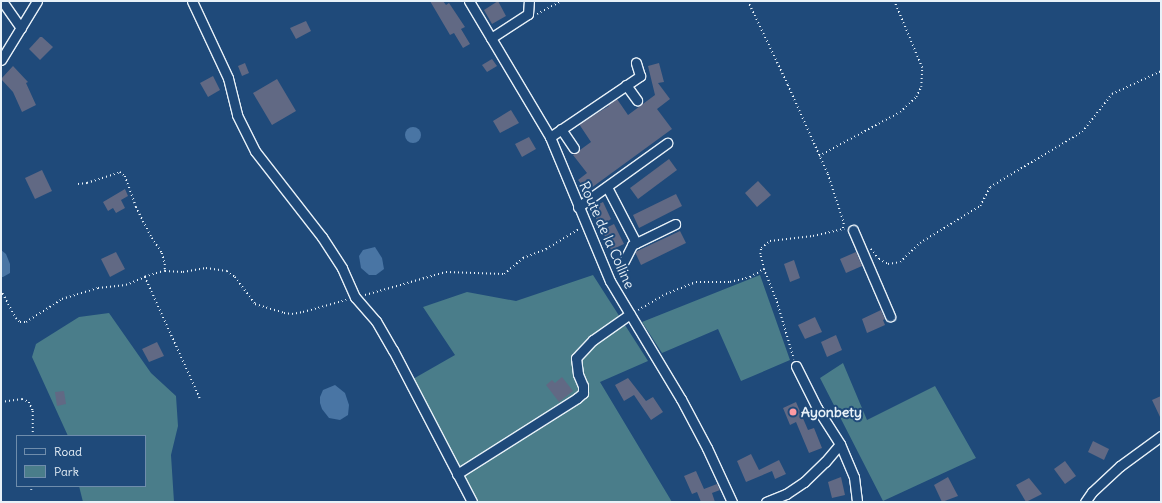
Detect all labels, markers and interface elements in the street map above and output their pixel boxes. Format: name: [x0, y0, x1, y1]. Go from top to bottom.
street label: Route de la Colline: [576, 179, 638, 291]
place label: Ayonbety: [801, 404, 862, 420]
marker: Ayonbety: [788, 407, 798, 417]
legend: [16, 435, 146, 487]
text: Road: [54, 444, 82, 459]
text: Park: [54, 464, 79, 479]

